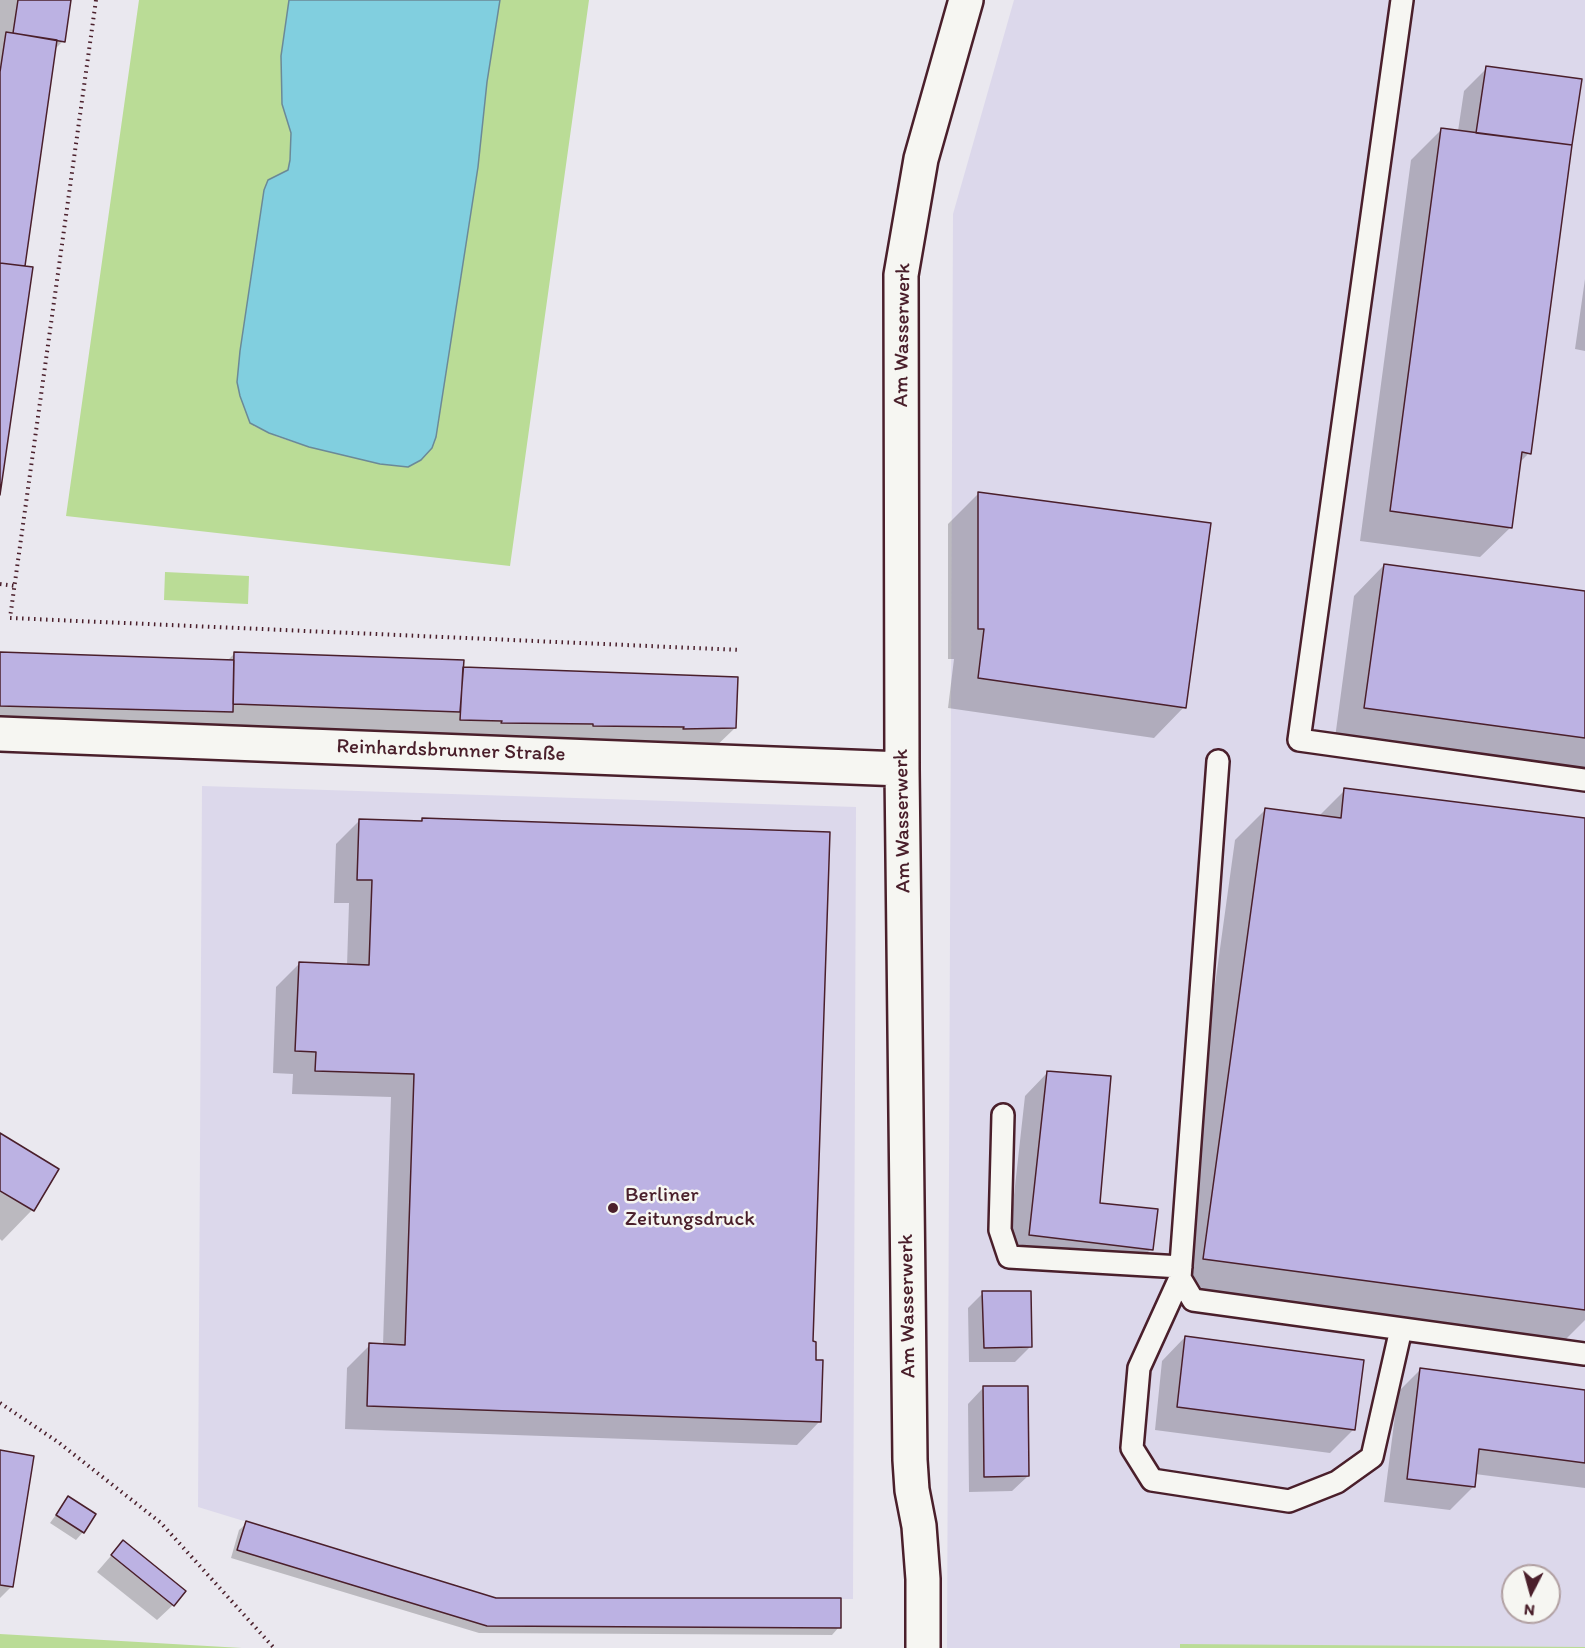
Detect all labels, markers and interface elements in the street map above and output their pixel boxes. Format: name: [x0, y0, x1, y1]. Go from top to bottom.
street label: Am Wasserwerk: [889, 263, 917, 407]
street label: Reinhardsbrunner Straße: [336, 734, 566, 768]
street label: Am Wasserwerk: [889, 749, 917, 893]
place label: Berliner Zeitungsdruck: [625, 1183, 755, 1233]
marker: Berliner Zeitungsdruck: [606, 1201, 620, 1215]
street label: Am Wasserwerk: [894, 1234, 922, 1378]
north arrow: [1501, 1564, 1561, 1624]
text: N: [1523, 1600, 1536, 1620]

